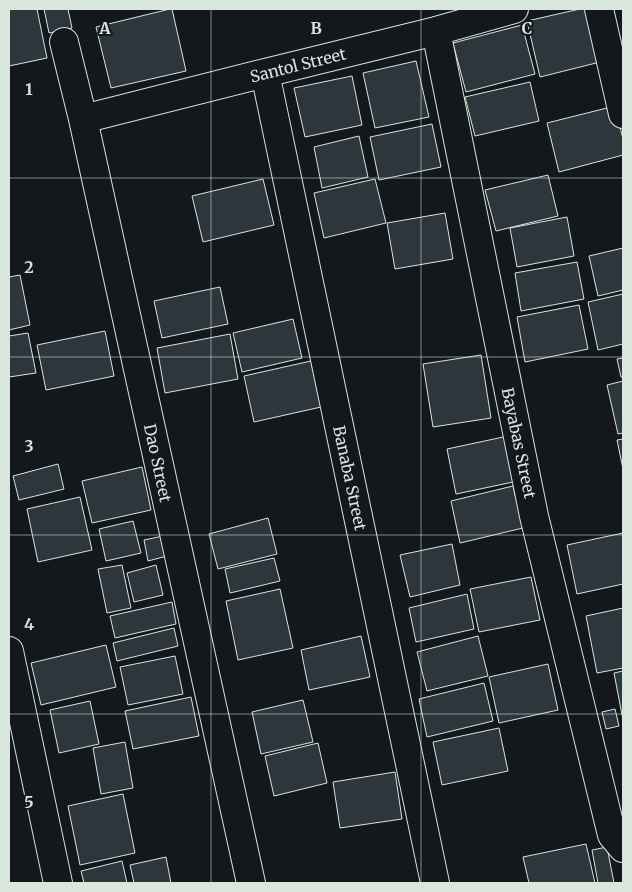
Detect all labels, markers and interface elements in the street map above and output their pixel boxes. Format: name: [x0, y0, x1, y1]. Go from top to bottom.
text: A: [98, 18, 111, 38]
text: B: [310, 18, 322, 38]
text: C: [522, 18, 532, 38]
street label: Santol Street: [248, 43, 349, 87]
text: 1: [25, 79, 33, 99]
text: 2: [24, 257, 34, 277]
street label: Bayabas Street: [497, 386, 541, 501]
street label: Dao Street: [140, 422, 176, 505]
street label: Banaba Street: [329, 424, 371, 533]
text: 3: [24, 436, 34, 456]
text: 4: [24, 614, 34, 634]
text: 5: [24, 792, 34, 812]

